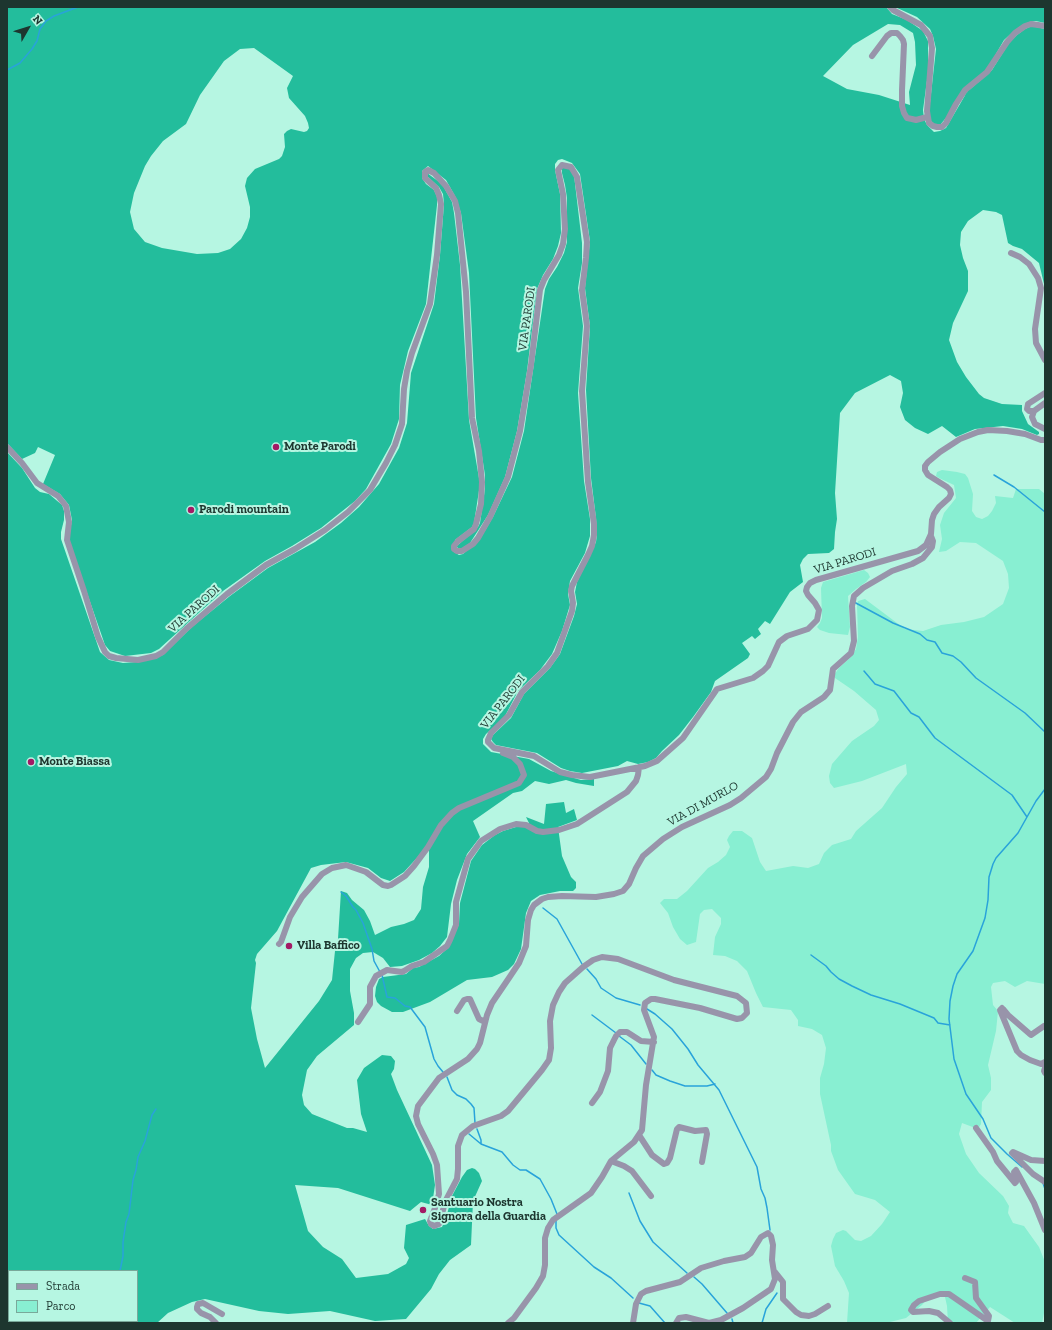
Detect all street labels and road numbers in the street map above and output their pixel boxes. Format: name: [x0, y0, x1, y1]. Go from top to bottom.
street label: VIA PARODI: [515, 286, 539, 352]
street label: VIA PARODI: [812, 545, 878, 577]
street label: VIA PARODI: [165, 582, 223, 636]
street label: VIA PARODI: [478, 672, 528, 732]
street label: VIA DI MURLO: [665, 779, 741, 829]

